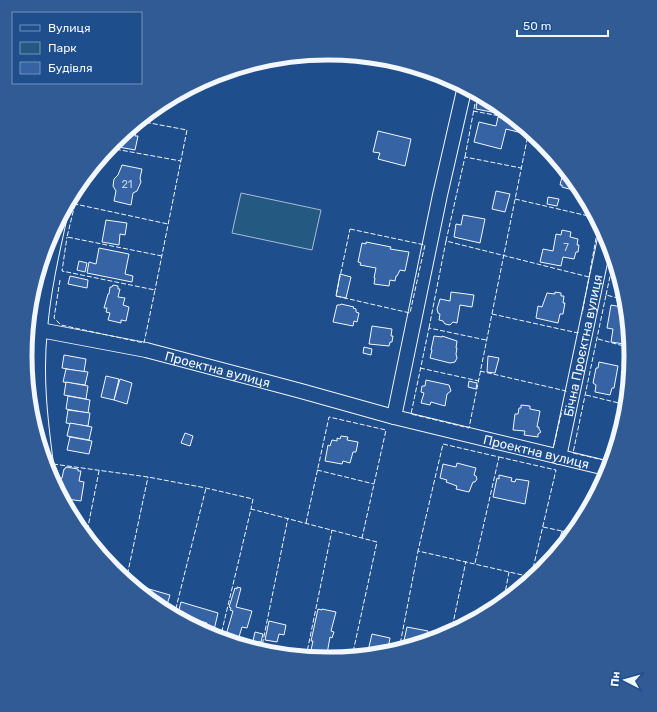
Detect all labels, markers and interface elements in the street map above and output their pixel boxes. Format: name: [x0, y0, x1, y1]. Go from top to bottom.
legend: [12, 12, 142, 84]
scale bar: [517, 12, 608, 38]
text: 50 m: [523, 19, 551, 33]
text: Вулиця: [48, 21, 90, 35]
text: Парк: [48, 41, 77, 55]
text: Будівля: [48, 61, 93, 75]
house number: 21: [121, 178, 133, 191]
house number: 7: [563, 241, 569, 254]
street label: Бічна Проєктна вулиця: [561, 273, 605, 418]
street label: Проектна вулиця: [163, 348, 272, 391]
street label: Проектна вулиця: [482, 432, 591, 472]
north arrow: [605, 660, 645, 700]
text: Пн: [608, 671, 623, 687]

